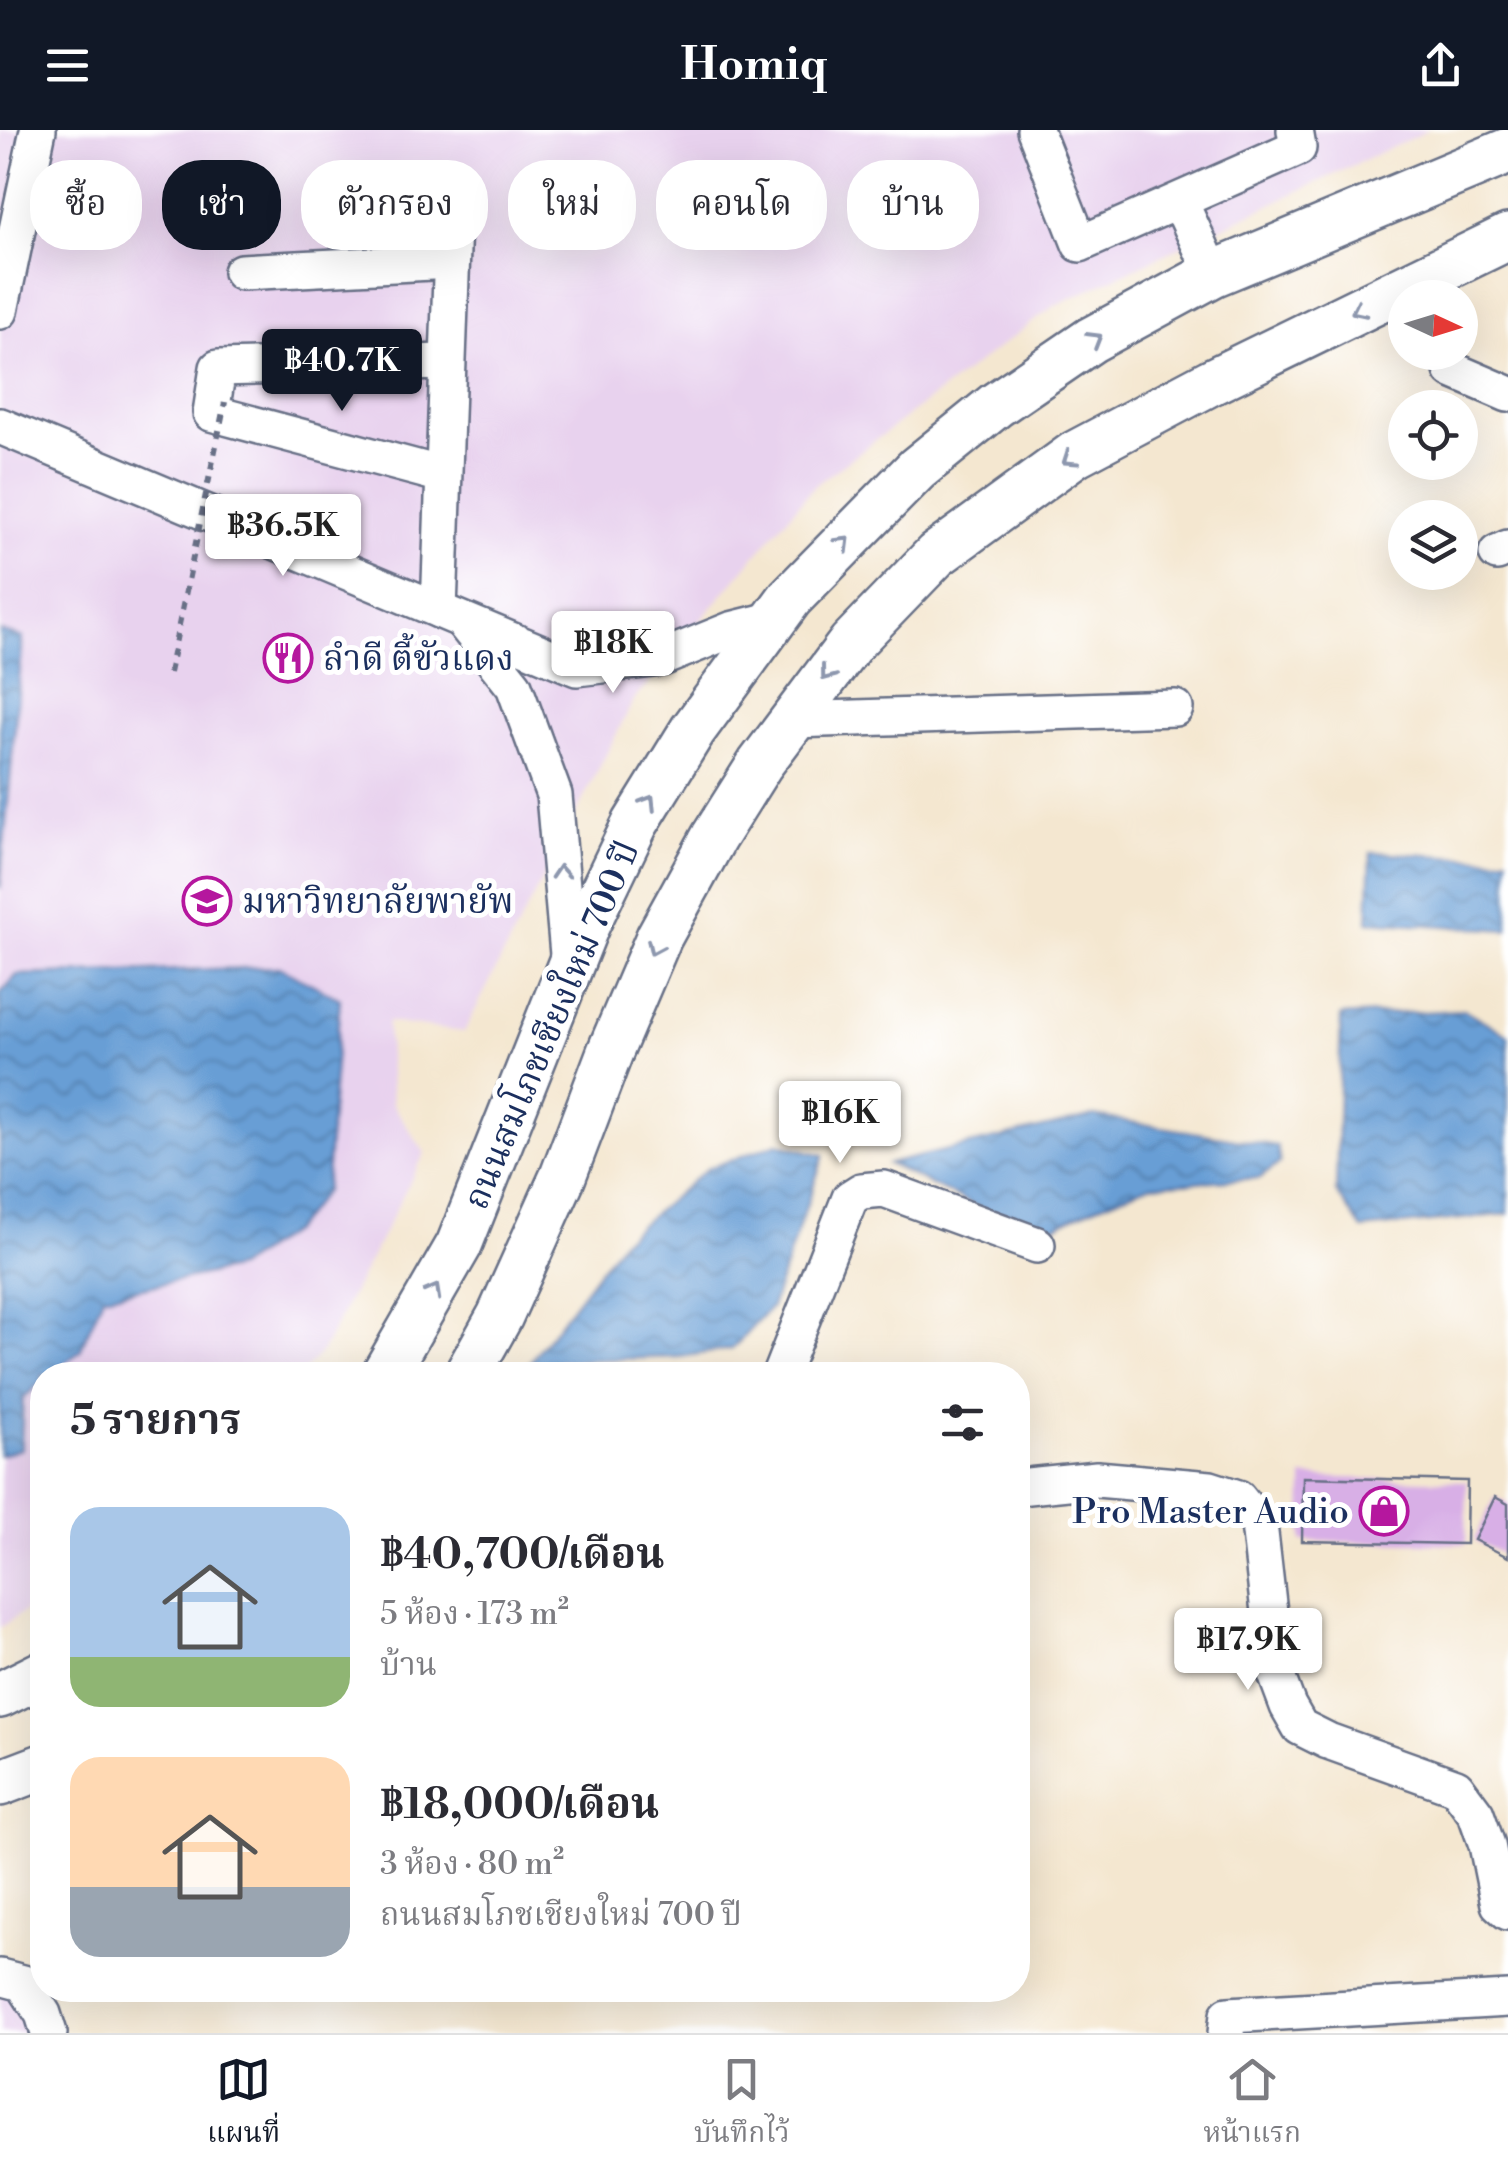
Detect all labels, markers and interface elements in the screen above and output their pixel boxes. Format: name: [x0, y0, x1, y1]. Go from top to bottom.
text: Homiq: [681, 37, 827, 94]
icon: menu: [40, 38, 95, 93]
icon: share: [1413, 38, 1468, 93]
chip: ซื้อ: [30, 160, 142, 250]
chip: เช่า: [162, 160, 281, 250]
chip: ตัวกรอง: [301, 160, 488, 250]
chip: ใหม่: [508, 160, 636, 250]
chip: คอนโด: [656, 160, 827, 250]
chip: บ้าน: [847, 160, 979, 250]
north arrow: [1388, 280, 1478, 370]
map controls: [1388, 280, 1478, 590]
one-way arrow: [1350, 298, 1368, 318]
pin: ฿40.7K: [261, 329, 423, 414]
one-way arrow: [1084, 332, 1102, 351]
text: ฿40.7K: [284, 341, 400, 381]
button: locate: [1388, 390, 1478, 480]
one-way arrow: [1061, 447, 1079, 466]
pin: ฿36.5K: [202, 494, 364, 579]
button: layers: [1388, 500, 1478, 590]
text: ฿36.5K: [227, 506, 339, 546]
one-way arrow: [832, 537, 850, 555]
pin: ฿18K: [554, 611, 672, 696]
text: ฿18K: [573, 623, 653, 663]
restaurant icon: ลำดี ตี้ขัวแดง: [262, 632, 314, 684]
place label: ลำดี ตี้ขัวแดง: [323, 633, 514, 681]
one-way arrow: [822, 663, 839, 681]
one-way arrow: [637, 795, 656, 813]
street label: ถนนสมโภชเชียงใหม่ 700 ปี: [451, 833, 649, 1216]
one-way arrow: [549, 863, 571, 879]
school or university icon: มหาวิทยาลัยพายัพ: [181, 875, 233, 927]
place label: มหาวิทยาลัยพายัพ: [242, 881, 513, 924]
one-way arrow: [647, 938, 667, 956]
pin: ฿16K: [781, 1081, 899, 1166]
text: ฿16K: [801, 1093, 879, 1133]
one-way arrow: [421, 1284, 441, 1302]
text: 5 รายการ: [70, 1395, 241, 1448]
icon: filters: [935, 1395, 990, 1450]
shop icon: Pro Master Audio: [1358, 1485, 1410, 1537]
place label: Pro Master Audio: [1072, 1491, 1349, 1534]
text: ฿40,700/เดือน: [380, 1529, 664, 1582]
icon: home: [150, 1547, 270, 1667]
text: 5 ห้อง · 173 m²: [380, 1594, 569, 1634]
pin: ฿17.9K: [1167, 1608, 1329, 1693]
text: ฿17.9K: [1196, 1620, 1300, 1660]
text: บ้าน: [380, 1645, 437, 1685]
text: ฿18,000/เดือน: [380, 1779, 659, 1832]
icon: home: [150, 1797, 270, 1917]
text: 3 ห้อง · 80 m²: [380, 1844, 564, 1884]
text: ถนนสมโภชเชียงใหม่ 700 ปี: [380, 1895, 742, 1935]
tab: แผนที่: [207, 2052, 280, 2157]
tab: บันทึกไว้: [694, 2052, 789, 2157]
tab: หน้าแรก: [1203, 2052, 1301, 2157]

